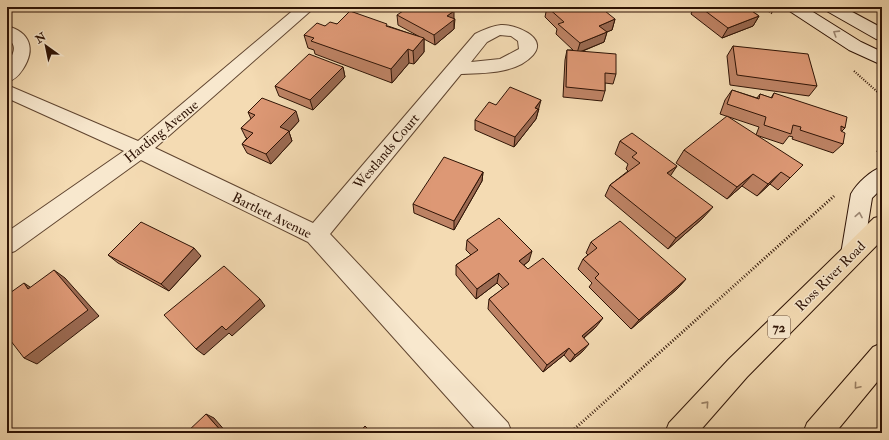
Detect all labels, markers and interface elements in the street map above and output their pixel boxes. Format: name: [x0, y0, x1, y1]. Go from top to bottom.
north arrow: [26, 26, 66, 66]
text: N: [32, 29, 49, 47]
one-way arrow: [833, 31, 840, 38]
street label: Harding Avenue: [121, 96, 202, 166]
street label: Westlands Court: [349, 110, 423, 193]
street label: Bartlett Avenue: [229, 189, 315, 242]
one-way arrow: [854, 212, 863, 218]
street label: Ross River Road: [792, 238, 869, 315]
road number: 72: [768, 316, 790, 338]
one-way arrow: [854, 381, 861, 389]
one-way arrow: [701, 401, 708, 409]

